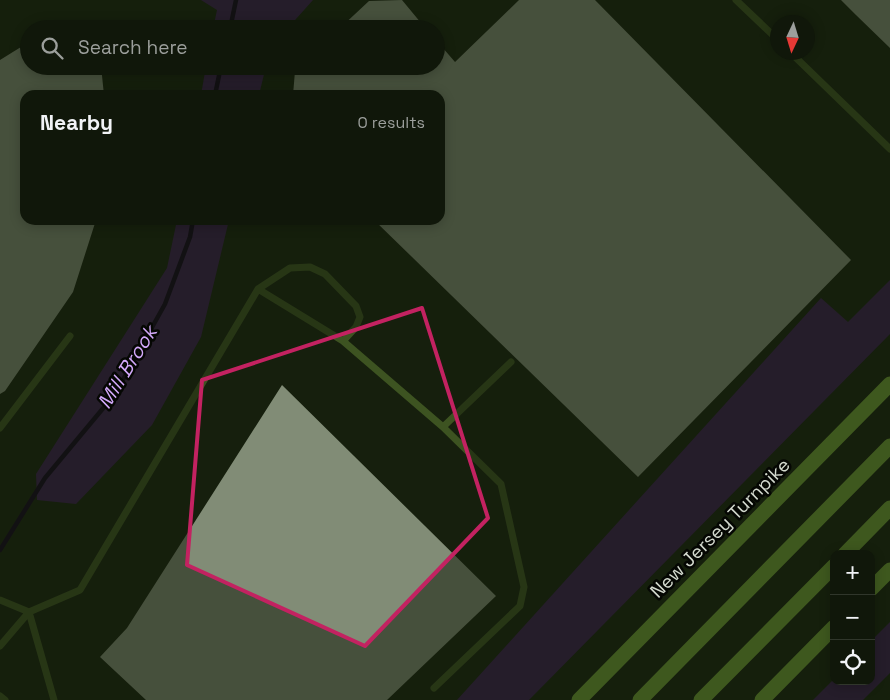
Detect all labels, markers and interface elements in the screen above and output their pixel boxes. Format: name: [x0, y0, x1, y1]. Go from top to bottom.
north arrow: [770, 15, 815, 60]
search box: [20, 20, 445, 75]
icon: search: [38, 34, 66, 62]
text: Search here: [78, 35, 188, 60]
text: Nearby: [40, 109, 113, 136]
text: 0 results: [357, 112, 425, 133]
water label: Mill Brook: [91, 319, 164, 413]
street label: New Jersey Turnpike: [645, 453, 795, 603]
map controls: [830, 550, 875, 685]
button: +: [830, 550, 875, 595]
button: −: [830, 595, 875, 640]
button: locate: [830, 640, 875, 685]

